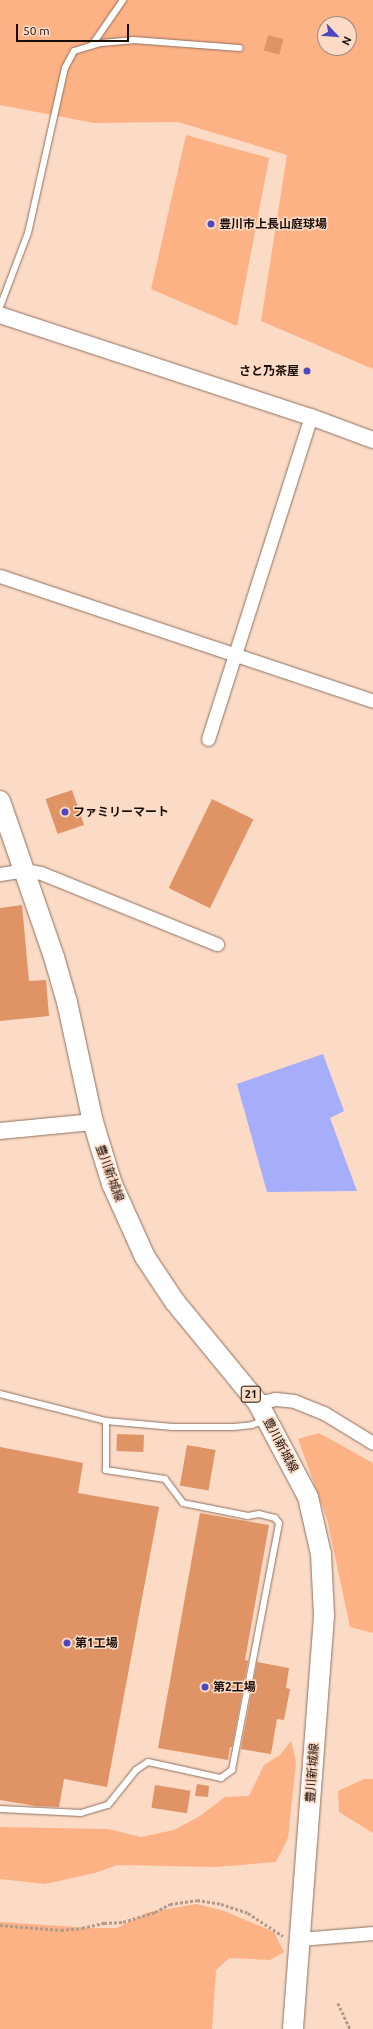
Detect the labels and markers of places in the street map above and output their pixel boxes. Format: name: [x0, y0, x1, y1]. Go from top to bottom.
place label: 豊川市上長山庭球場: [219, 217, 327, 231]
marker: 豊川市上長山庭球場: [206, 219, 216, 229]
place label: さと乃茶屋: [239, 364, 299, 378]
marker: さと乃茶屋: [302, 366, 312, 376]
place label: ファミリーマート: [73, 805, 169, 819]
marker: ファミリーマート: [60, 807, 70, 817]
place label: 第1工場: [75, 1636, 118, 1650]
marker: 第1工場: [62, 1638, 72, 1648]
place label: 第2工場: [213, 1680, 256, 1694]
marker: 第2工場: [200, 1682, 210, 1692]

